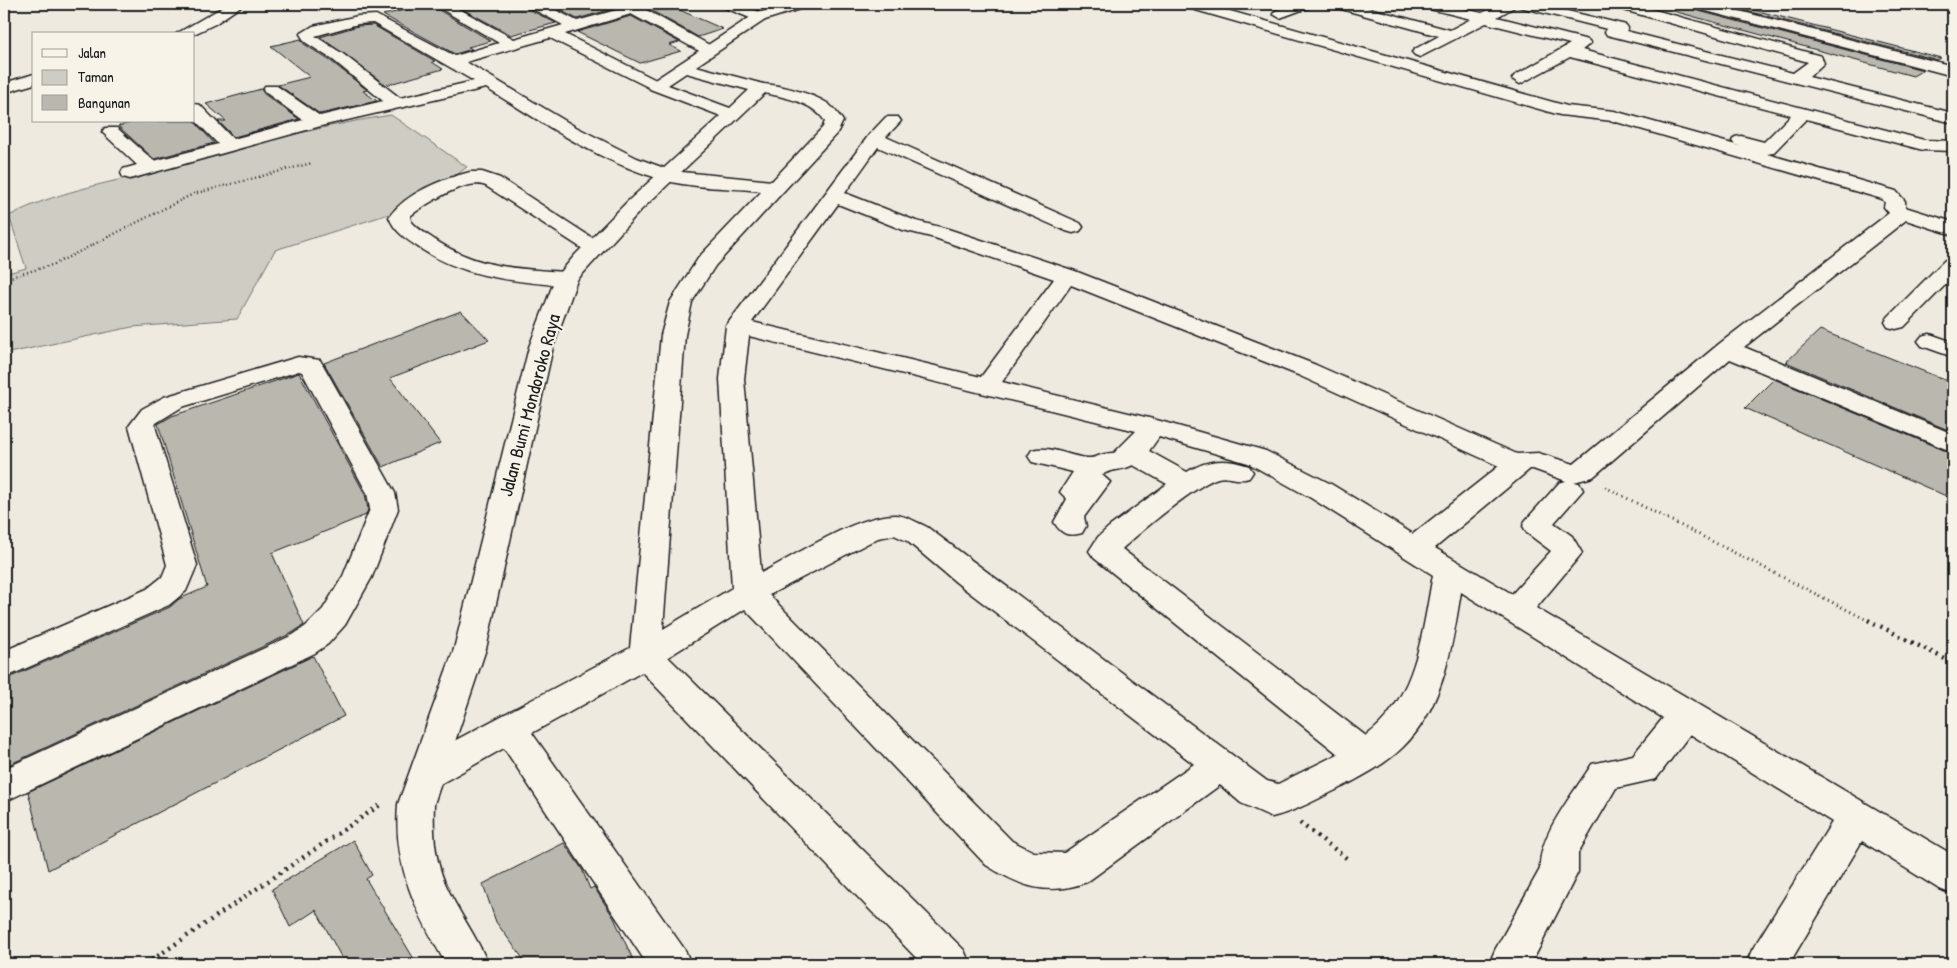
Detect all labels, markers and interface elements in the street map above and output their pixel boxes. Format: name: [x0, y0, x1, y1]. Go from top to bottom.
legend: [32, 32, 195, 122]
text: Jalan: [78, 42, 106, 63]
text: Taman: [78, 66, 114, 87]
text: Bangunan: [78, 92, 131, 113]
street label: Jalan Bumi Mondoroko Raya: [492, 310, 566, 499]

